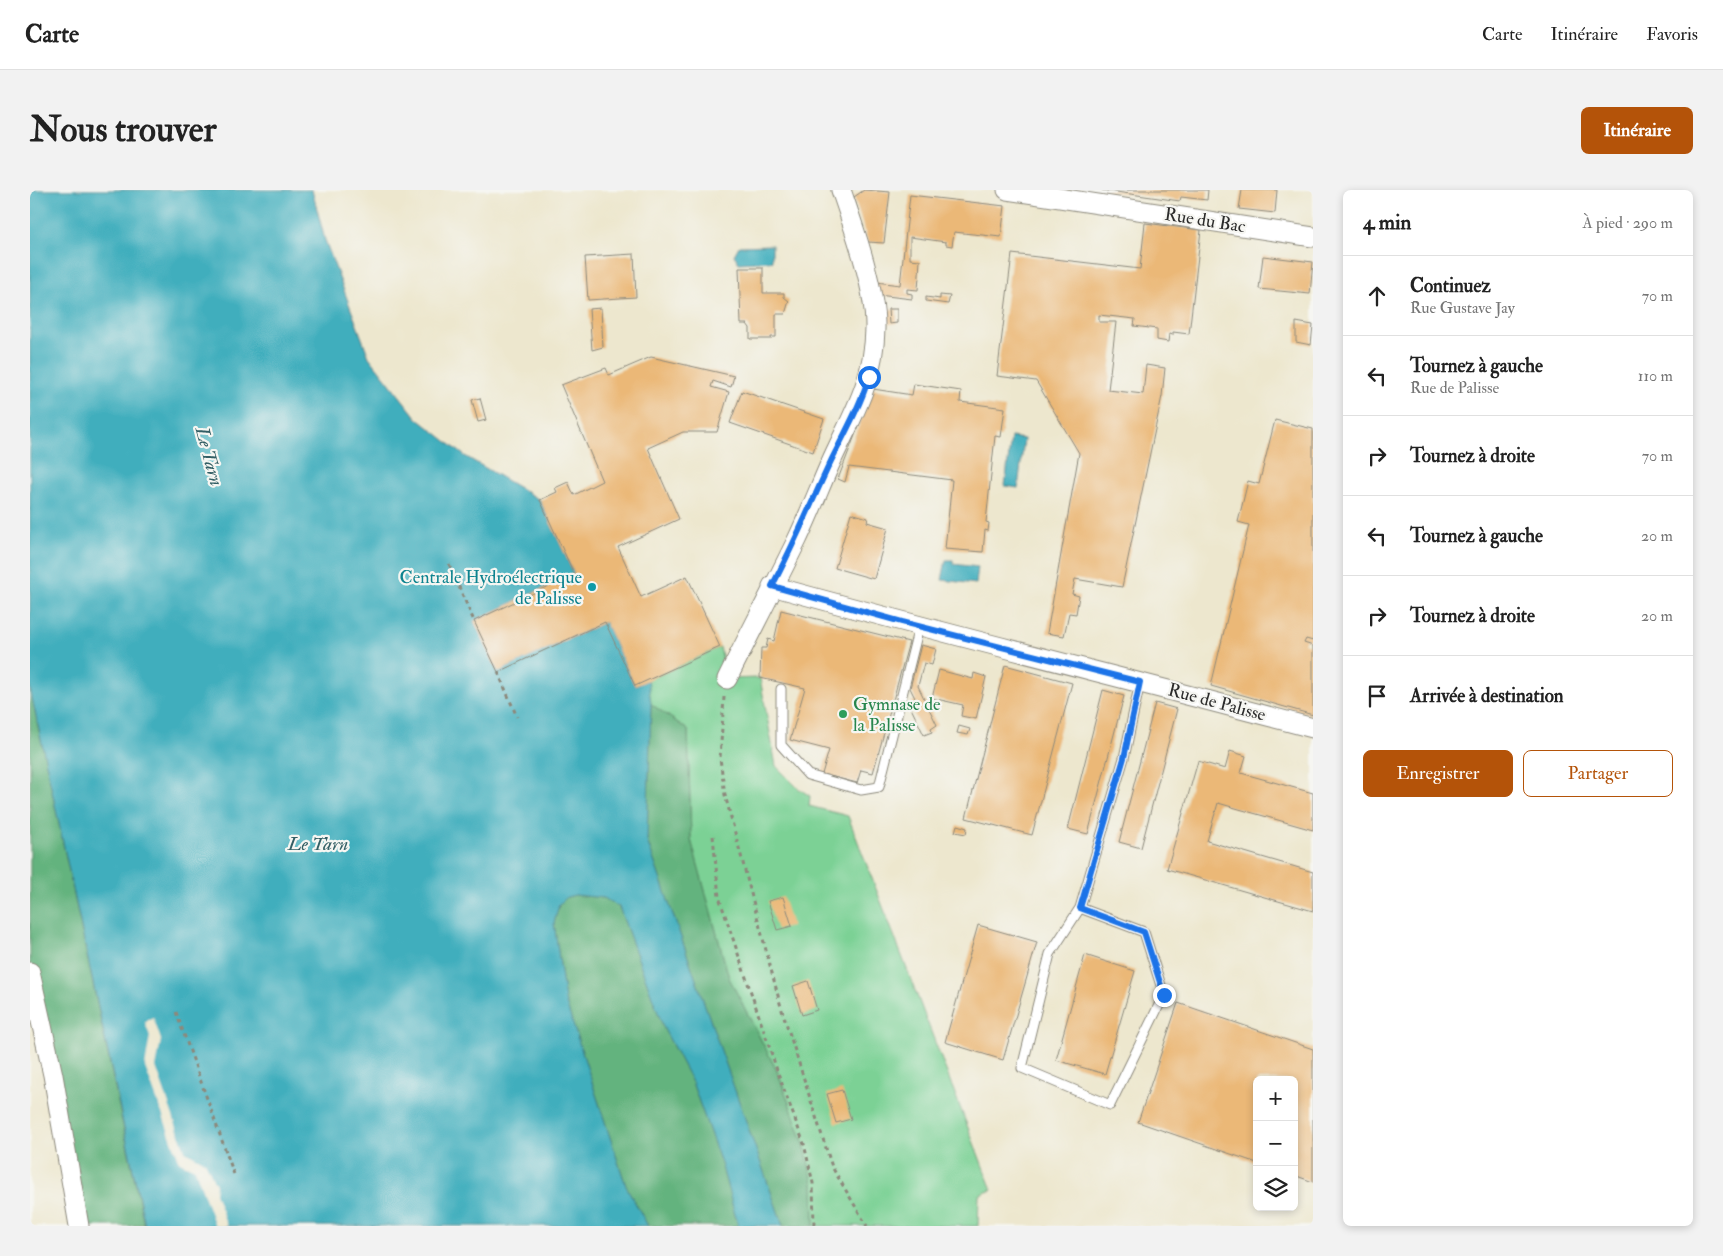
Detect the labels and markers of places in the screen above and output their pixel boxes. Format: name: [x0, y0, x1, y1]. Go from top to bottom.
place label: Centrale Hydroélectrique de Palisse: [400, 566, 582, 610]
marker: Centrale Hydroélectrique de Palisse: [586, 581, 598, 593]
place label: Gymnase de la Palisse: [853, 693, 941, 737]
marker: Gymnase de la Palisse: [837, 708, 849, 720]

